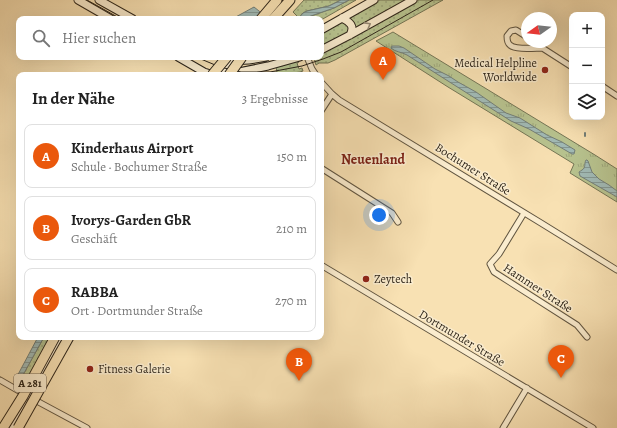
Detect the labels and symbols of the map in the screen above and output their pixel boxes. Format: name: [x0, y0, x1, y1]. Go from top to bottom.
north arrow: [521, 12, 557, 48]
one-way arrow: [364, 22, 371, 30]
pin: A: [370, 47, 396, 80]
place label: Medical Helpline Worldwide: [454, 55, 537, 85]
marker: Medical Helpline Worldwide: [540, 65, 550, 75]
street label: Bochumer Straße: [432, 139, 514, 199]
district label: Neuenland: [341, 150, 406, 169]
your location: [369, 205, 389, 225]
street label: Hammer Straße: [500, 260, 576, 316]
place label: Zeytech: [374, 271, 413, 287]
marker: Zeytech: [361, 274, 371, 284]
street label: Dortmunder Straße: [416, 306, 508, 370]
pin: C: [548, 345, 574, 378]
pin: B: [286, 348, 312, 381]
place label: Fitness Galerie: [98, 361, 170, 377]
marker: Fitness Galerie: [85, 364, 95, 374]
road number: A 281: [14, 374, 46, 392]

